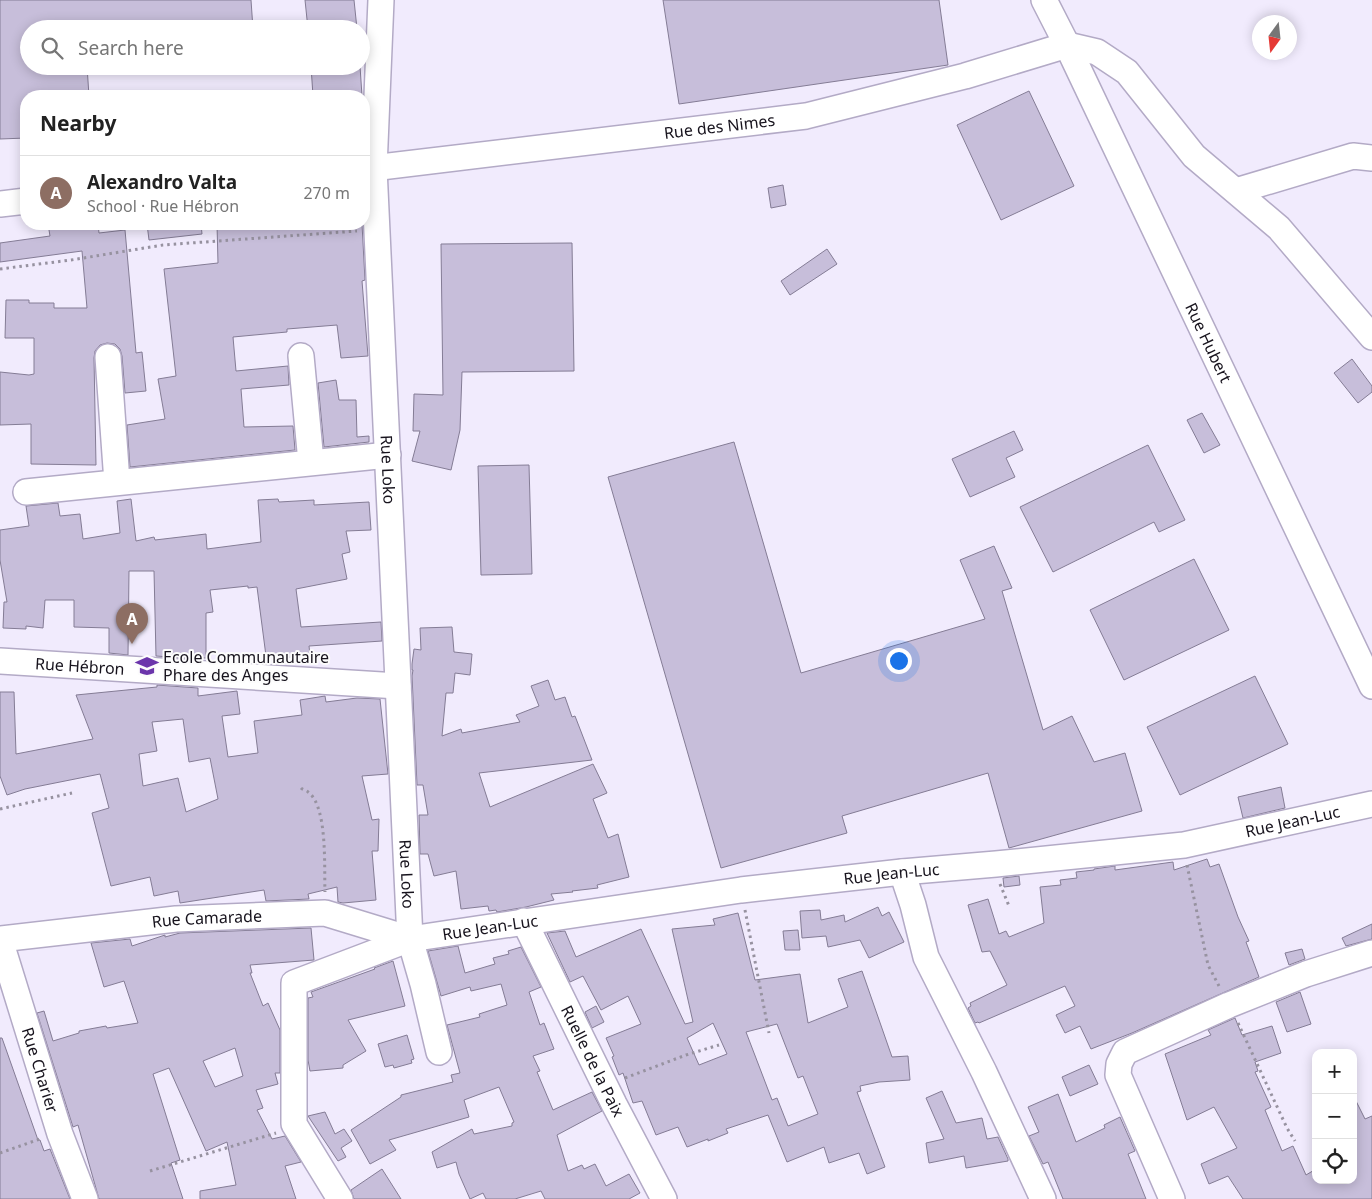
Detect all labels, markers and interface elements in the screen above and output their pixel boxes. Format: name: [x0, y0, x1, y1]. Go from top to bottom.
north arrow: [1252, 15, 1297, 60]
search box: [20, 20, 370, 75]
icon: search: [38, 34, 66, 62]
text: Search here: [78, 35, 184, 61]
text: Nearby: [40, 109, 116, 137]
street label: Rue des Nimes: [663, 109, 776, 144]
text: Alexandro Valta: [87, 169, 237, 195]
text: A: [50, 182, 62, 204]
text: 270 m: [303, 182, 350, 204]
text: School · Rue Hébron: [87, 195, 239, 217]
street label: Rue Hubert: [1180, 299, 1237, 386]
street label: Rue Loko: [375, 434, 401, 505]
pin: A: [116, 603, 148, 644]
place label: Ecole Communautaire Phare des Anges: [163, 646, 329, 686]
your location: [886, 648, 912, 674]
street label: Rue Hébron: [34, 652, 125, 680]
school or university icon: Ecole Communautaire Phare des Anges: [134, 653, 160, 679]
street label: Rue Jean-Luc: [1243, 800, 1342, 842]
street label: Rue Loko: [394, 839, 420, 909]
street label: Rue Jean-Luc: [842, 858, 941, 889]
street label: Rue Camarade: [151, 905, 262, 933]
street label: Rue Jean-Luc: [441, 909, 540, 945]
street label: Ruelle de la Paix: [556, 1001, 630, 1121]
street label: Rue Charier: [17, 1024, 64, 1116]
map controls: [1312, 1049, 1357, 1184]
button: +: [1312, 1049, 1357, 1094]
button: −: [1312, 1094, 1357, 1139]
button: locate: [1312, 1139, 1357, 1184]

